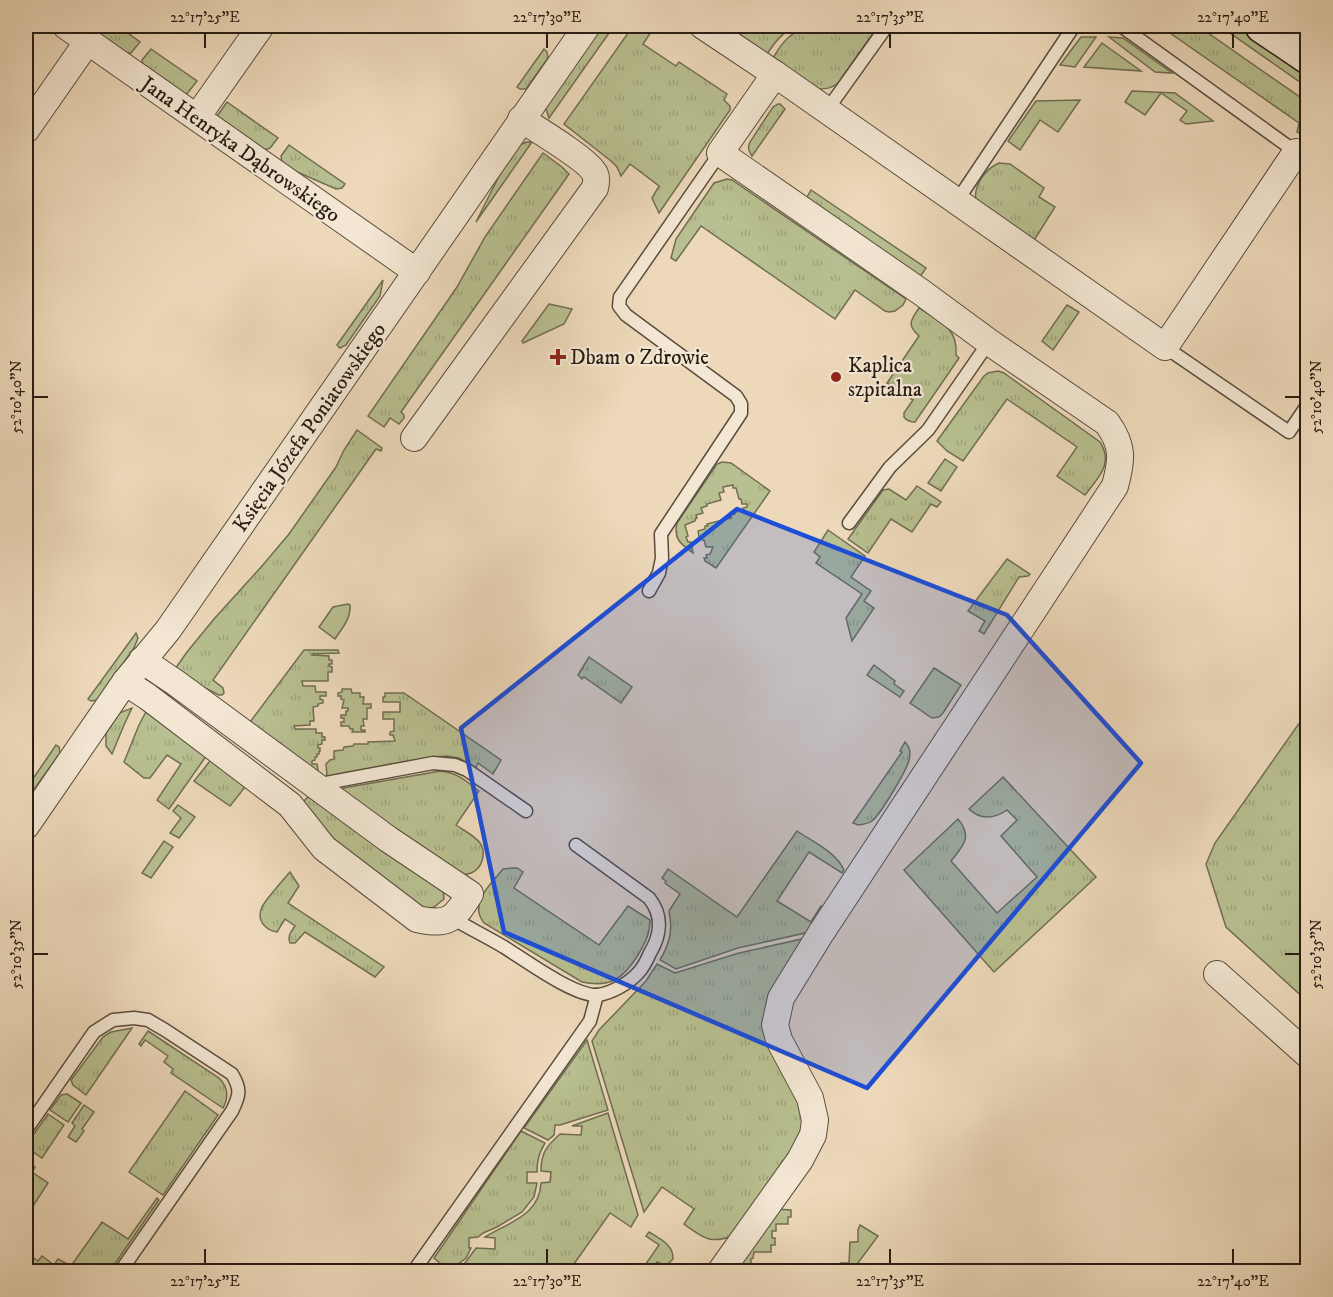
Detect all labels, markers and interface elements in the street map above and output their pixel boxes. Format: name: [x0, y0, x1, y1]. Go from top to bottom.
text: 22°17'25"E: [170, 8, 240, 27]
text: 22°17'30"E: [513, 8, 582, 27]
text: 22°17'35"E: [856, 8, 924, 27]
text: 22°17'40"E: [1197, 8, 1269, 27]
street label: Jana Henryka Dąbrowskiego: [134, 70, 345, 229]
street label: Księcia Józefa Poniatowskiego: [228, 318, 392, 537]
place label: Dbam o Zdrowie: [570, 345, 709, 371]
marker: Dbam o Zdrowie: [551, 350, 565, 364]
place label: Kaplica szpitalna: [848, 353, 922, 403]
text: 52°10'40"N: [7, 360, 26, 434]
text: 52°10'40"N: [1307, 360, 1326, 434]
marker: Kaplica szpitalna: [829, 370, 843, 384]
text: 52°10'35"N: [7, 919, 26, 989]
text: 52°10'35"N: [1307, 919, 1326, 989]
text: 22°17'25"E: [170, 1272, 240, 1291]
text: 22°17'30"E: [513, 1272, 582, 1291]
text: 22°17'35"E: [856, 1272, 924, 1291]
text: 22°17'40"E: [1197, 1272, 1269, 1291]

